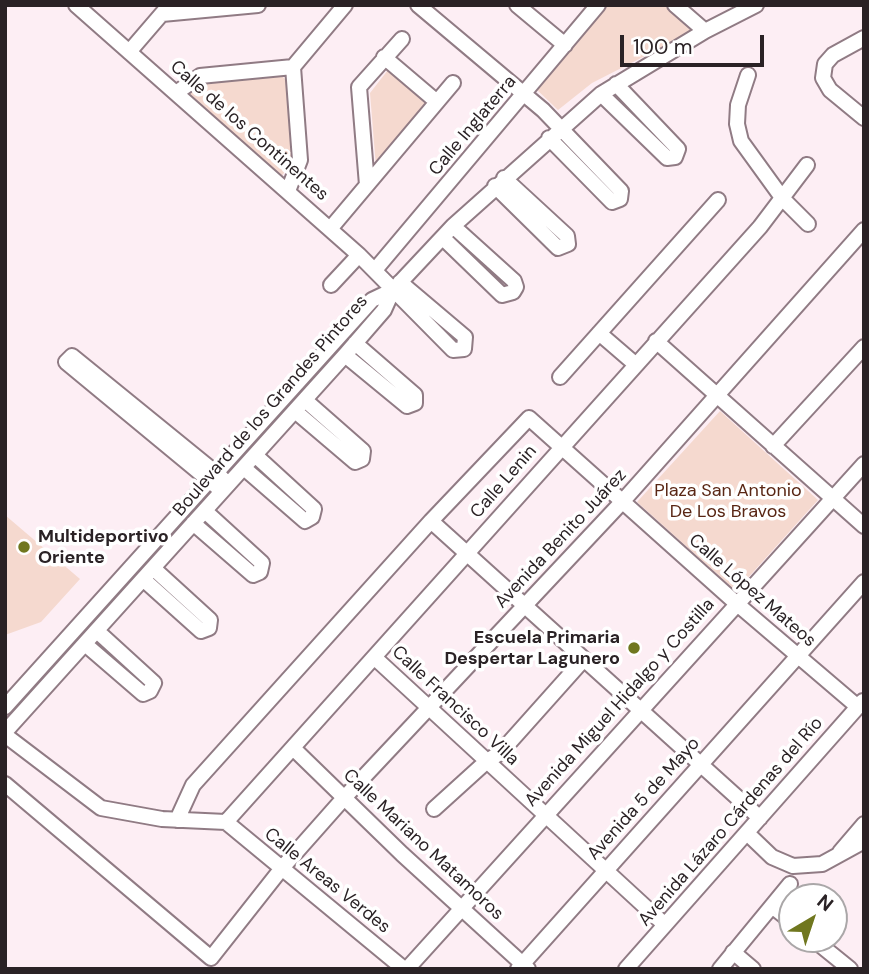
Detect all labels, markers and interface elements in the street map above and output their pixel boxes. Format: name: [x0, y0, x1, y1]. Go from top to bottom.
scale bar: [624, 21, 768, 65]
text: 100 m: [633, 33, 693, 61]
street label: Calle de los Continentes: [165, 56, 333, 206]
street label: Calle Inglaterra: [425, 72, 521, 180]
street label: Boulevard de los Grandes Pintores: [169, 291, 373, 521]
street label: Calle Lenin: [466, 441, 542, 523]
street label: Avenida Benito Juárez: [491, 465, 631, 613]
park label: Plaza San Antonio De Los Bravos: [654, 480, 802, 522]
place label: Multideportivo Oriente: [38, 526, 169, 568]
street label: Calle López Mateos: [684, 530, 820, 652]
marker: Multideportivo Oriente: [16, 539, 32, 555]
street label: Avenida Miguel Hidalgo y Costilla: [521, 594, 719, 812]
place label: Escuela Primaria Despertar Lagunero: [444, 627, 620, 670]
marker: Escuela Primaria Despertar Lagunero: [626, 640, 642, 656]
street label: Calle Francisco Villa: [387, 642, 523, 770]
street label: Avenida Lázaro Cárdenas del Río: [634, 713, 828, 931]
street label: Avenida 5 de Mayo: [583, 733, 705, 865]
street label: Calle Mariano Matamoros: [338, 765, 508, 925]
street label: Calle Areas Verdes: [260, 824, 394, 938]
north arrow: [778, 883, 848, 953]
text: N: [812, 889, 839, 917]

